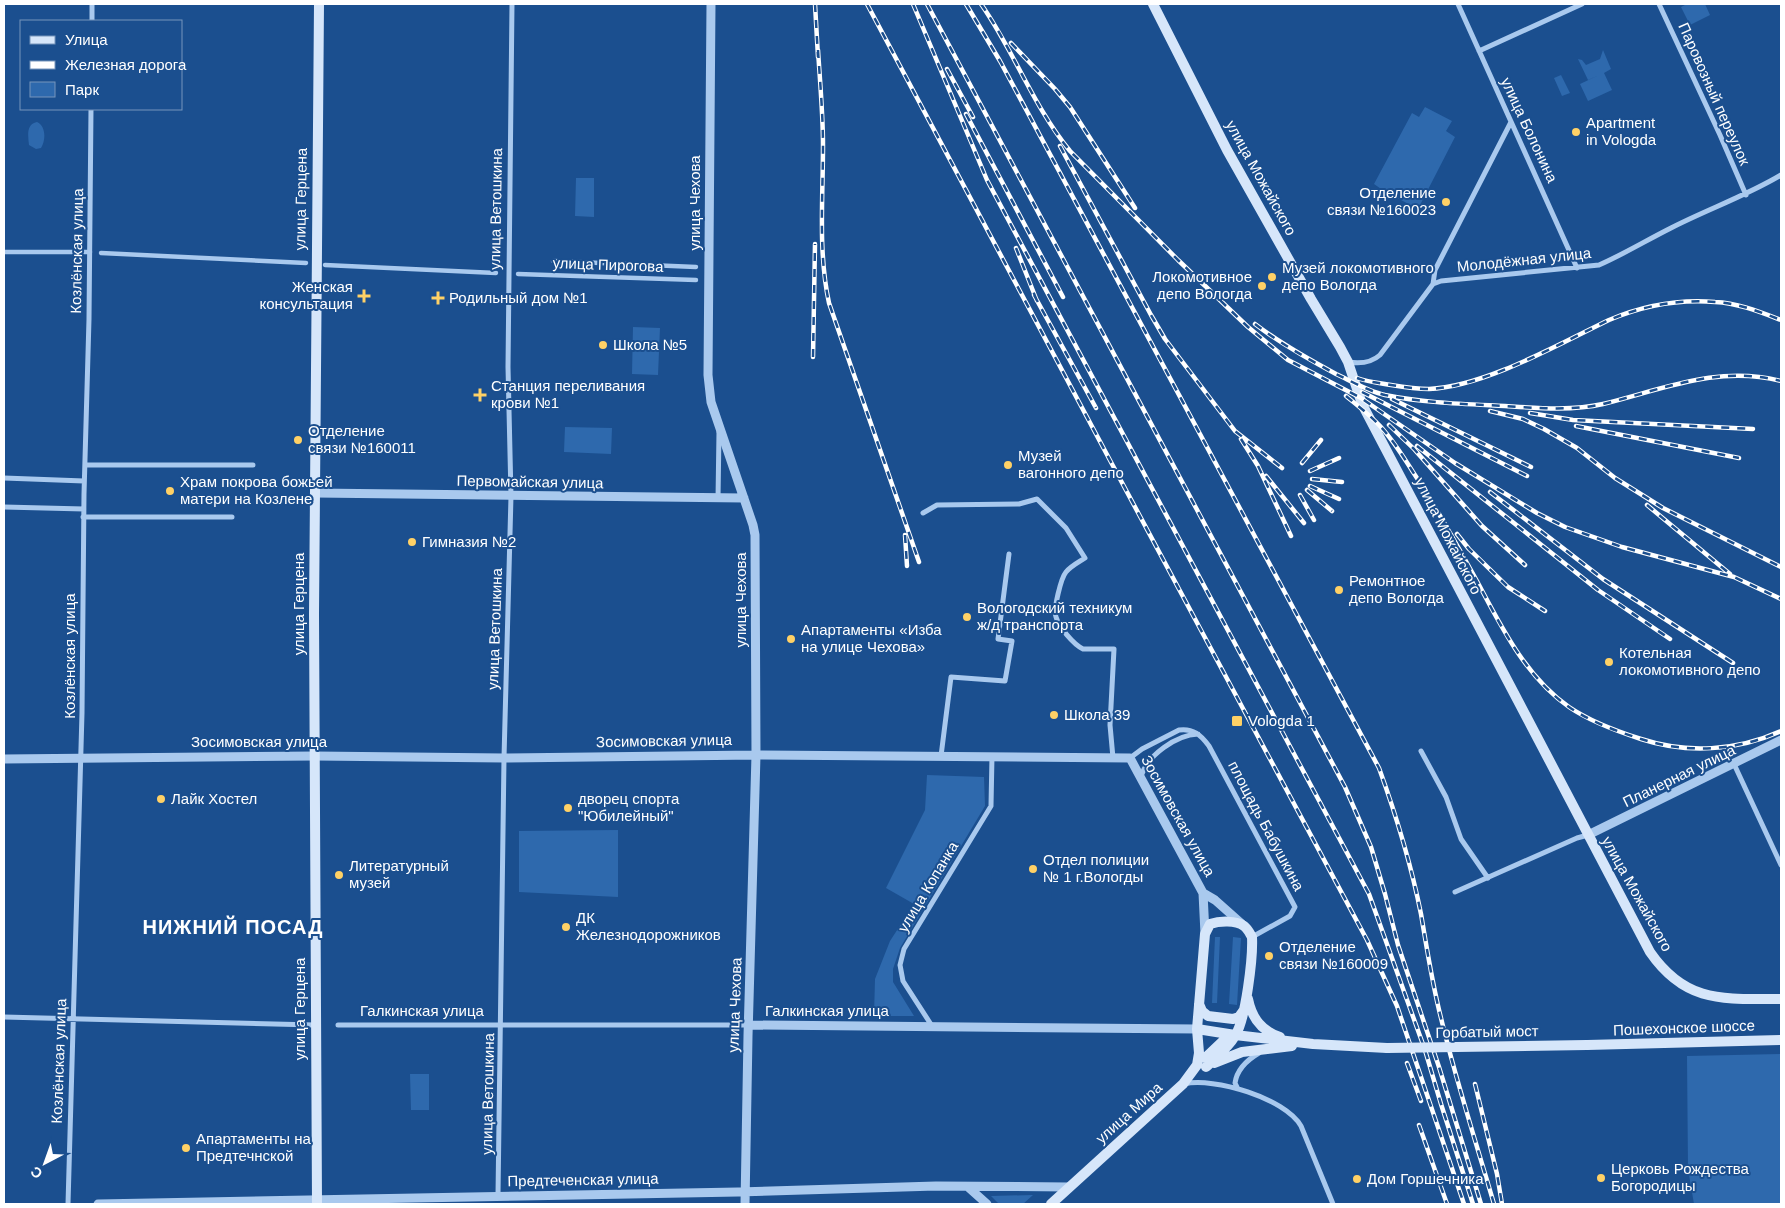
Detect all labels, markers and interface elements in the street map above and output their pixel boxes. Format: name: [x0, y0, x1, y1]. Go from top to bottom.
legend: [20, 20, 182, 110]
street label: Паровозный переулок: [1675, 20, 1754, 168]
text: Улица: [65, 31, 108, 48]
text: Железная дорога: [65, 56, 187, 73]
street label: улица Болонина: [1498, 75, 1561, 186]
text: Парк: [65, 81, 99, 98]
place label: Apartment in Vologda: [1586, 114, 1657, 148]
street label: улица Можайского: [1223, 117, 1300, 238]
marker: Apartment in Vologda: [1570, 126, 1582, 138]
street label: улица Герцена: [291, 147, 310, 250]
street label: улица Ветошкина: [486, 147, 505, 270]
street label: улица Чехова: [686, 155, 703, 251]
place label: Отделение связи №160023: [1327, 184, 1436, 218]
street label: Козлёнская улица: [67, 188, 86, 314]
marker: Отделение связи №160023: [1440, 196, 1452, 208]
street label: Молодёжная улица: [1456, 244, 1593, 275]
street label: улица Пирогова: [552, 254, 664, 275]
place label: Музей локомотивного депо Вологда: [1282, 259, 1434, 293]
place label: Локомотивное депо Вологда: [1152, 268, 1253, 302]
marker: Музей локомотивного депо Вологда: [1266, 271, 1278, 283]
place label: Женская консультация: [259, 278, 353, 312]
marker: Локомотивное депо Вологда: [1256, 280, 1268, 292]
marker: Женская консультация: [357, 289, 371, 303]
place label: Родильный дом №1: [449, 289, 588, 306]
marker: Родильный дом №1: [431, 291, 445, 305]
place label: Школа №5: [613, 336, 687, 353]
marker: Школа №5: [597, 339, 609, 351]
place label: Станция переливания крови №1: [491, 377, 645, 411]
marker: Станция переливания крови №1: [473, 388, 487, 402]
place label: Отделение связи №160011: [308, 422, 416, 456]
marker: Отделение связи №160011: [292, 434, 304, 446]
place label: Музей вагонного депо: [1018, 447, 1124, 481]
marker: Музей вагонного депо: [1002, 459, 1014, 471]
street label: Первомайская улица: [456, 472, 604, 491]
place label: Храм покрова божьей матери на Козлене: [180, 473, 333, 507]
street label: улица Можайского: [1412, 474, 1485, 597]
marker: Храм покрова божьей матери на Козлене: [164, 485, 176, 497]
place label: Гимназия №2: [422, 533, 516, 550]
marker: Гимназия №2: [406, 536, 418, 548]
street label: улица Герцена: [290, 552, 307, 655]
street label: улица Чехова: [732, 552, 749, 648]
street label: улица Ветошкина: [484, 567, 505, 690]
place label: Ремонтное депо Вологда: [1349, 572, 1445, 606]
marker: Ремонтное депо Вологда: [1333, 584, 1345, 596]
street label: Козлёнская улица: [61, 593, 78, 719]
place label: Вологодский техникум ж/д транспорта: [977, 599, 1132, 633]
marker: Вологодский техникум ж/д транспорта: [961, 611, 973, 623]
place label: Апартаменты «Изба на улице Чехова»: [801, 621, 942, 655]
marker: Апартаменты «Изба на улице Чехова»: [785, 633, 797, 645]
place label: Котельная локомотивного депо: [1619, 644, 1761, 678]
marker: Котельная локомотивного депо: [1603, 656, 1615, 668]
place label: Школа 39: [1064, 706, 1130, 723]
marker: Школа 39: [1048, 709, 1060, 721]
place label: Vologda 1: [1248, 712, 1315, 729]
marker: Vologda 1: [1230, 714, 1244, 728]
street label: Зосимовская улица: [596, 731, 733, 750]
street label: Зосимовская улица: [191, 733, 328, 750]
street label: Планерная улица: [1620, 741, 1738, 810]
street label: Зосимовская улица: [1138, 752, 1219, 880]
street label: площадь Бабушкина: [1225, 758, 1308, 894]
place label: Лайк Хостел: [171, 790, 257, 807]
place label: дворец спорта "Юбилейный": [578, 790, 680, 824]
marker: Лайк Хостел: [155, 793, 167, 805]
marker: дворец спорта "Юбилейный": [562, 802, 574, 814]
street label: улица Можайского: [1599, 833, 1676, 954]
street label: улица Копанка: [894, 838, 962, 935]
place label: Отдел полиции № 1 г.Вологды: [1043, 851, 1149, 885]
place label: Литературный музей: [349, 857, 449, 891]
marker: Отдел полиции № 1 г.Вологды: [1027, 863, 1039, 875]
marker: Литературный музей: [333, 869, 345, 881]
place label: ДК Железнодорожников: [576, 909, 721, 943]
district label: НИЖНИЙ ПОСАД: [143, 915, 323, 938]
marker: ДК Железнодорожников: [560, 921, 572, 933]
place label: Отделение связи №160009: [1279, 938, 1388, 972]
marker: Отделение связи №160009: [1263, 950, 1275, 962]
street label: улица Чехова: [724, 956, 745, 1053]
street label: улица Герцена: [291, 957, 308, 1060]
street label: Козлёнская улица: [48, 997, 69, 1124]
street label: Галкинская улица: [360, 1002, 485, 1019]
street label: Галкинская улица: [765, 1002, 890, 1019]
street label: Пошехонское шоссе: [1613, 1017, 1755, 1038]
street label: Горбатый мост: [1435, 1022, 1539, 1041]
street label: улица Ветошкина: [478, 1032, 497, 1155]
street label: улица Мира: [1092, 1078, 1166, 1147]
place label: Апартаменты на Предтечнской: [196, 1130, 312, 1164]
north arrow: [20, 1138, 70, 1188]
marker: Апартаменты на Предтечнской: [180, 1142, 192, 1154]
place label: Церковь Рождества Богородицы: [1611, 1160, 1750, 1194]
text: С: [27, 1163, 46, 1182]
street label: Предтеченская улица: [507, 1170, 659, 1189]
place label: Дом Горшечника: [1367, 1170, 1484, 1187]
marker: Церковь Рождества Богородицы: [1595, 1172, 1607, 1184]
marker: Дом Горшечника: [1351, 1173, 1363, 1185]

